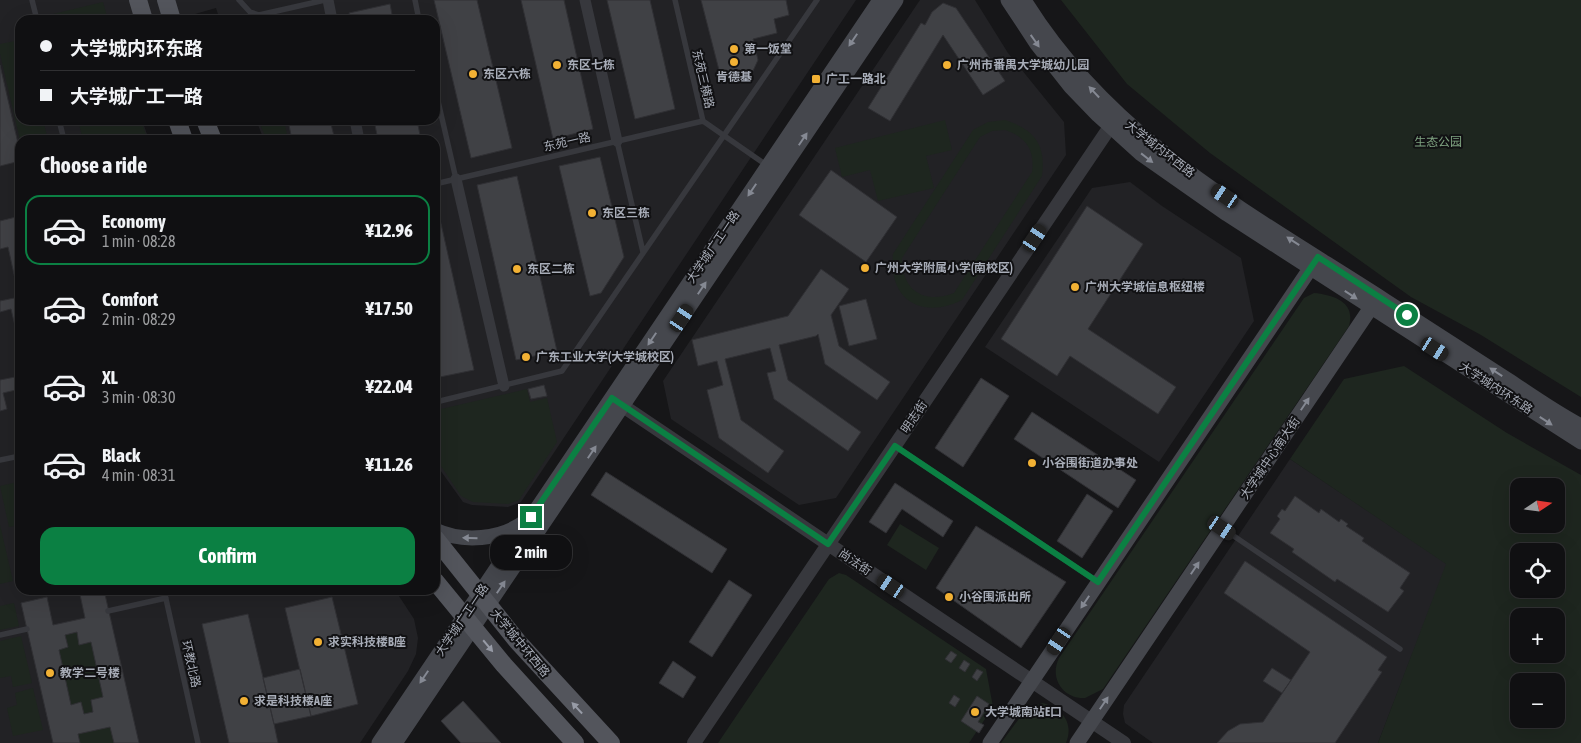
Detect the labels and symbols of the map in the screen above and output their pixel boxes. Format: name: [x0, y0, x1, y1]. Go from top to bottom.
one-way arrow: [848, 34, 858, 47]
one-way arrow: [1030, 34, 1040, 48]
place label: 第一饭堂: [744, 42, 792, 56]
marker: 第一饭堂: [728, 43, 740, 55]
street label: 东苑三横路: [689, 48, 717, 110]
marker: 肯德基: [728, 56, 740, 68]
place label: 东区七栋: [567, 58, 615, 72]
place label: 广州市番禺大学城幼儿园: [957, 58, 1089, 72]
marker: 东区七栋: [551, 59, 563, 71]
marker: 广州市番禺大学城幼儿园: [941, 59, 953, 71]
place label: 东区六栋: [483, 67, 531, 81]
marker: 东区六栋: [467, 68, 479, 80]
place label: 肯德基: [716, 70, 752, 84]
place label: 广工一路北: [826, 72, 886, 86]
marker: 广工一路北: [810, 73, 822, 85]
one-way arrow: [1088, 86, 1100, 98]
street label: 大学城内环西路: [1123, 118, 1197, 180]
street label: 东苑一路: [542, 130, 592, 154]
one-way arrow: [798, 132, 808, 145]
park label: 生态公园: [1414, 135, 1462, 149]
one-way arrow: [1140, 153, 1153, 163]
car: [1208, 181, 1241, 211]
one-way arrow: [747, 183, 757, 196]
place label: 东区三栋: [602, 206, 650, 220]
marker: 东区三栋: [586, 207, 598, 219]
street label: 大学城广工一路: [684, 208, 742, 286]
car: [1020, 221, 1049, 255]
one-way arrow: [1287, 237, 1300, 246]
place label: 广州大学附属小学(南校区): [875, 261, 1013, 275]
place label: 东区二栋: [527, 262, 575, 276]
marker: 广州大学附属小学(南校区): [859, 262, 871, 274]
marker: 东区二栋: [511, 263, 523, 275]
place label: 广州大学城信息枢纽楼: [1085, 280, 1205, 294]
one-way arrow: [697, 281, 707, 295]
marker: 广州大学城信息枢纽楼: [1069, 281, 1081, 293]
one-way arrow: [1345, 290, 1358, 300]
car: [667, 301, 696, 335]
route start: [1396, 304, 1418, 326]
one-way arrow: [647, 332, 656, 346]
car: [1418, 335, 1451, 363]
place label: 广东工业大学(大学城校区): [536, 350, 674, 364]
marker: 广东工业大学(大学城校区): [520, 351, 532, 363]
street label: 大学城内环东路: [1457, 359, 1535, 417]
one-way arrow: [1489, 367, 1502, 377]
street label: 明志街: [898, 398, 930, 436]
one-way arrow: [1301, 398, 1310, 411]
street label: 大学城中心南大街: [1237, 414, 1303, 502]
one-way arrow: [1540, 416, 1553, 426]
one-way arrow: [587, 445, 597, 459]
place label: 小谷围街道办事处: [1042, 456, 1138, 470]
marker: 小谷围街道办事处: [1026, 457, 1038, 469]
north arrow: [1510, 478, 1565, 532]
route end: [520, 506, 542, 528]
car: [1205, 513, 1238, 543]
one-way arrow: [462, 533, 478, 541]
callout: 2 min: [490, 534, 572, 570]
street label: 尚法街: [836, 546, 874, 578]
one-way arrow: [1190, 561, 1200, 575]
car: [874, 571, 907, 601]
one-way arrow: [496, 580, 506, 593]
street label: 大学城广工一路: [433, 581, 491, 659]
place label: 小谷围派出所: [959, 590, 1031, 604]
marker: 小谷围派出所: [943, 591, 955, 603]
one-way arrow: [1080, 595, 1090, 609]
street label: 大学城中环西路: [488, 606, 552, 680]
car: [1044, 624, 1073, 658]
place label: 求实科技楼B座: [328, 635, 406, 649]
marker: 求实科技楼B座: [312, 636, 324, 648]
street label: 环教北路: [179, 639, 203, 689]
one-way arrow: [482, 640, 493, 652]
place label: 教学二号楼: [60, 666, 120, 680]
marker: 教学二号楼: [44, 667, 56, 679]
one-way arrow: [419, 670, 429, 684]
place label: 求是科技楼A座: [254, 694, 332, 708]
marker: 求是科技楼A座: [238, 695, 250, 707]
one-way arrow: [1099, 696, 1109, 709]
one-way arrow: [571, 702, 583, 714]
place label: 大学城南站E口: [985, 705, 1062, 719]
marker: 大学城南站E口: [969, 706, 981, 718]

